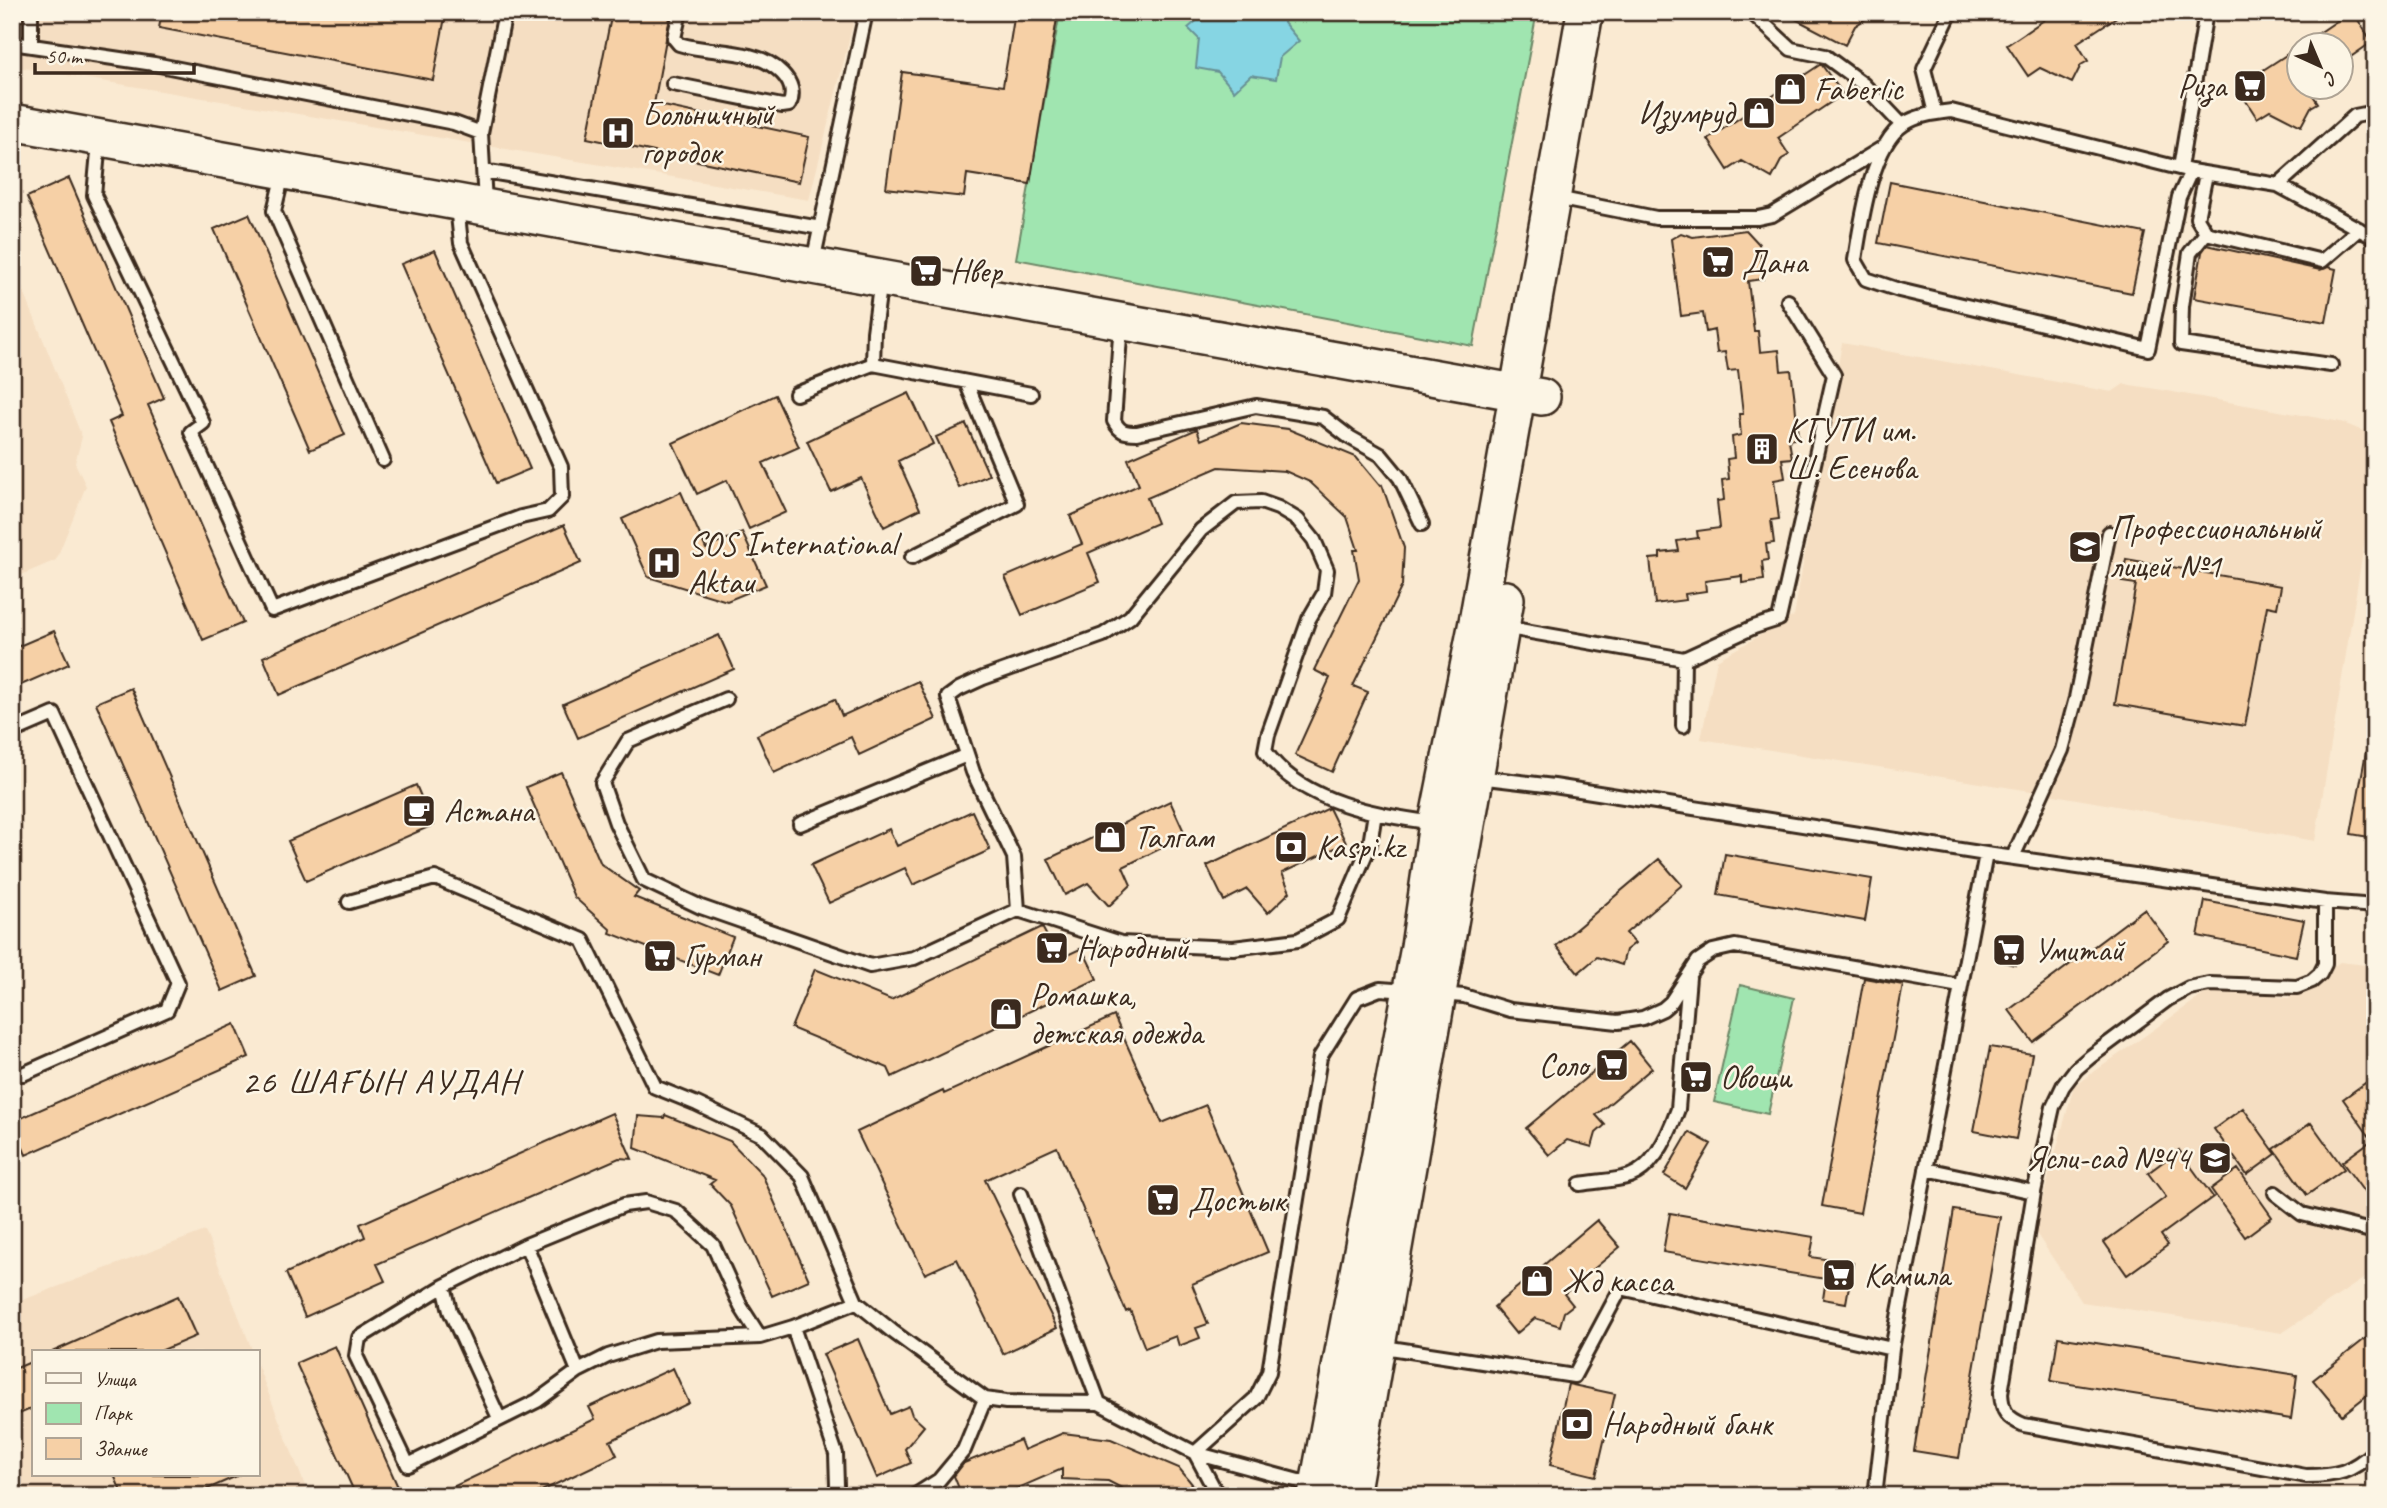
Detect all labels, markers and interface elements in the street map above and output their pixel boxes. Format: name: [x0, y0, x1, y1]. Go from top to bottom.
scale bar: [35, 32, 194, 76]
north arrow: [2286, 32, 2356, 102]
text: 50 m: [46, 43, 84, 69]
place label: Риза: [2178, 65, 2228, 107]
text: С: [2318, 66, 2343, 91]
supermarket icon: Риза: [2231, 67, 2269, 105]
place label: Faberlic: [1814, 68, 1905, 110]
shop icon: Faberlic: [1771, 70, 1809, 108]
place label: Изумруд: [1638, 92, 1737, 134]
place label: Больничный городок: [642, 93, 776, 173]
shop icon: Изумруд: [1740, 94, 1778, 132]
hospital icon: Больничный городок: [599, 114, 637, 152]
place label: Дана: [1742, 241, 1809, 283]
supermarket icon: Дана: [1699, 243, 1737, 281]
place label: Нвер: [950, 250, 1004, 292]
supermarket icon: Нвер: [907, 252, 945, 290]
place label: КГУТИ им. Ш. Есенова: [1786, 409, 1919, 489]
building icon: КГУТИ им. Ш. Есенова: [1743, 430, 1781, 468]
place label: Профессиональный лицей №1: [2110, 507, 2323, 587]
place label: SOS International Aktau: [688, 523, 902, 603]
school or university icon: Профессиональный лицей №1: [2066, 528, 2104, 566]
hospital icon: SOS International Aktau: [645, 544, 683, 582]
place label: Астана: [444, 790, 536, 832]
cafe icon: Астана: [400, 792, 438, 830]
place label: Талгам: [1134, 816, 1216, 858]
shop icon: Талгам: [1091, 818, 1129, 856]
place label: Kaspi.kz: [1316, 826, 1407, 868]
bank icon: Kaspi.kz: [1272, 828, 1310, 866]
place label: Народный: [1076, 927, 1191, 969]
supermarket icon: Народный: [1033, 929, 1071, 967]
place label: Умитай: [2034, 929, 2126, 971]
supermarket icon: Умитай: [1990, 931, 2028, 969]
place label: Гурман: [684, 935, 763, 977]
supermarket icon: Гурман: [641, 937, 679, 975]
place label: Ромашка, детская одежда: [1030, 974, 1205, 1054]
shop icon: Ромашка, детская одежда: [987, 995, 1025, 1033]
place label: Соло: [1539, 1044, 1591, 1086]
supermarket icon: Соло: [1593, 1046, 1631, 1084]
place label: Овощи: [1720, 1056, 1794, 1098]
supermarket icon: Овощи: [1677, 1058, 1715, 1096]
district label: 26 ШАҒЫН АУДАН: [242, 1059, 524, 1104]
place label: Ясли-сад №44: [2026, 1137, 2193, 1179]
school or university icon: Ясли-сад №44: [2196, 1139, 2234, 1177]
place label: Достык: [1188, 1179, 1288, 1221]
supermarket icon: Достык: [1144, 1181, 1182, 1219]
place label: Камила: [1864, 1254, 1952, 1296]
supermarket icon: Камила: [1820, 1256, 1858, 1294]
place label: Жд касса: [1562, 1260, 1674, 1302]
shop icon: Жд касса: [1518, 1262, 1556, 1300]
legend: [32, 1350, 259, 1476]
text: Улица: [94, 1366, 137, 1392]
text: Парк: [94, 1400, 134, 1426]
place label: Народный банк: [1602, 1403, 1774, 1445]
bank icon: Народный банк: [1558, 1405, 1596, 1443]
text: Здание: [94, 1436, 148, 1462]

